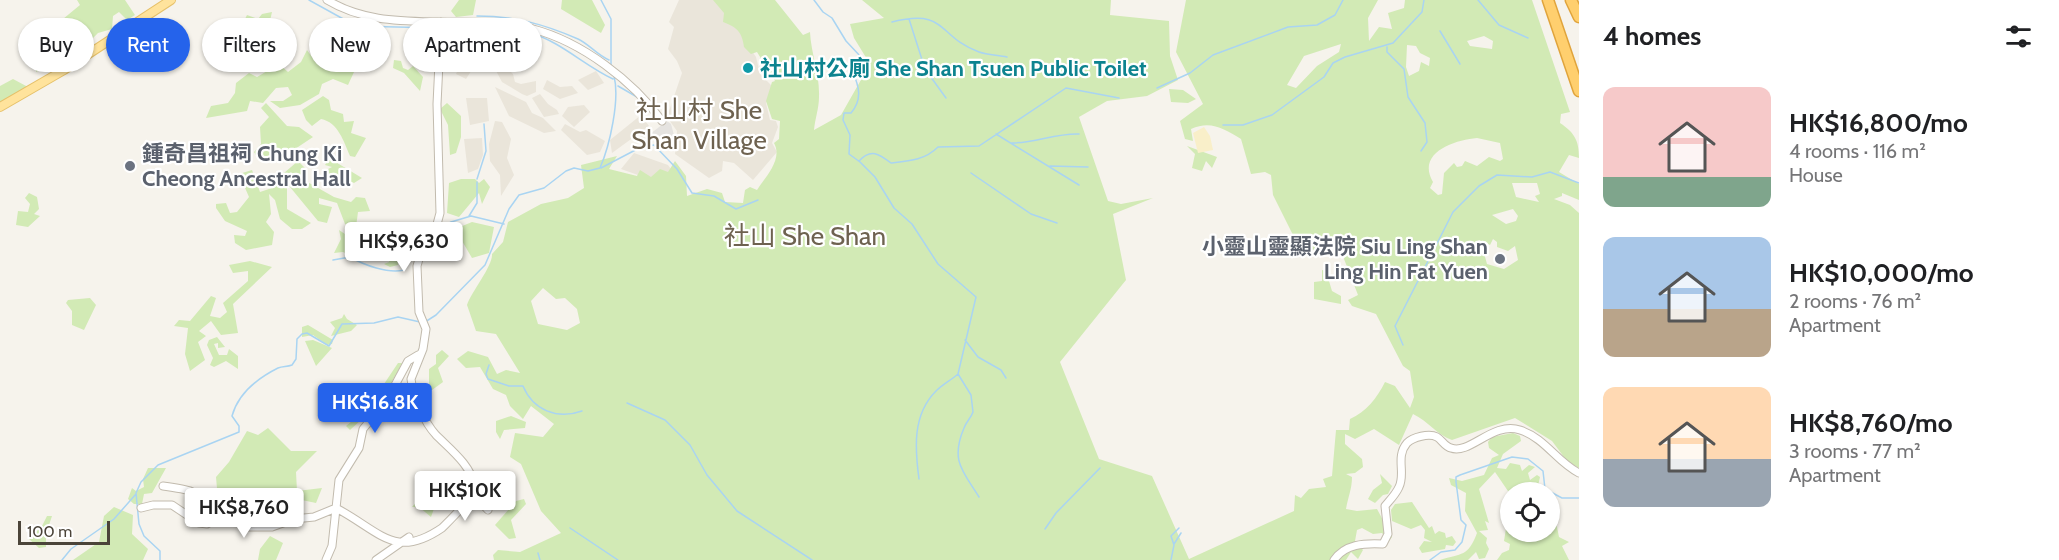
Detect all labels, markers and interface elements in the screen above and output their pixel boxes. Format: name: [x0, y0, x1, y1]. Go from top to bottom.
chip: Buy: [18, 18, 94, 72]
chip: Rent: [106, 18, 190, 72]
chip: Filters: [202, 18, 297, 72]
chip: New: [309, 18, 391, 72]
chip: Apartment: [403, 18, 542, 72]
text: 4 homes: [1603, 20, 1701, 52]
icon: filters: [2002, 20, 2035, 53]
place label: 社山村公廁 She Shan Tsuen Public Toilet: [760, 55, 1147, 82]
marker: 社山村公廁 She Shan Tsuen Public Toilet: [741, 61, 755, 75]
district label: 社山村 She Shan Village: [631, 94, 767, 156]
text: HK$16,800/mo: [1789, 107, 1968, 139]
icon: home: [1651, 111, 1723, 183]
text: 4 rooms · 116 m²: [1789, 139, 1926, 163]
place label: 鍾奇昌祖祠 Chung Ki Cheong Ancestral Hall: [142, 140, 351, 192]
marker: 鍾奇昌祖祠 Chung Ki Cheong Ancestral Hall: [123, 159, 137, 173]
text: House: [1789, 163, 1843, 187]
district label: 社山 She Shan: [724, 220, 886, 252]
pin: HK$9,630: [342, 222, 466, 273]
text: HK$9,630: [359, 229, 449, 253]
place label: 小靈山靈顯法院 Siu Ling Shan Ling Hin Fat Yuen: [1202, 233, 1488, 285]
marker: 小靈山靈顯法院 Siu Ling Shan Ling Hin Fat Yuen: [1493, 252, 1507, 266]
text: HK$10,000/mo: [1789, 257, 1974, 289]
icon: home: [1651, 261, 1723, 333]
text: 2 rooms · 76 m²: [1789, 289, 1921, 313]
text: Apartment: [1789, 313, 1881, 337]
pin: HK$16.8K: [313, 383, 437, 434]
text: HK$16.8K: [332, 390, 418, 414]
text: HK$8,760/mo: [1789, 407, 1953, 439]
icon: home: [1651, 411, 1723, 483]
text: 3 rooms · 77 m²: [1789, 439, 1921, 463]
text: Apartment: [1789, 463, 1881, 487]
pin: HK$10K: [416, 471, 514, 522]
text: HK$10K: [429, 478, 501, 502]
map controls: [1500, 482, 1560, 542]
button: locate: [1500, 482, 1560, 542]
pin: HK$8,760: [182, 488, 306, 539]
text: HK$8,760: [199, 495, 289, 519]
scale bar: [18, 518, 110, 546]
text: 100 m: [27, 522, 72, 541]

